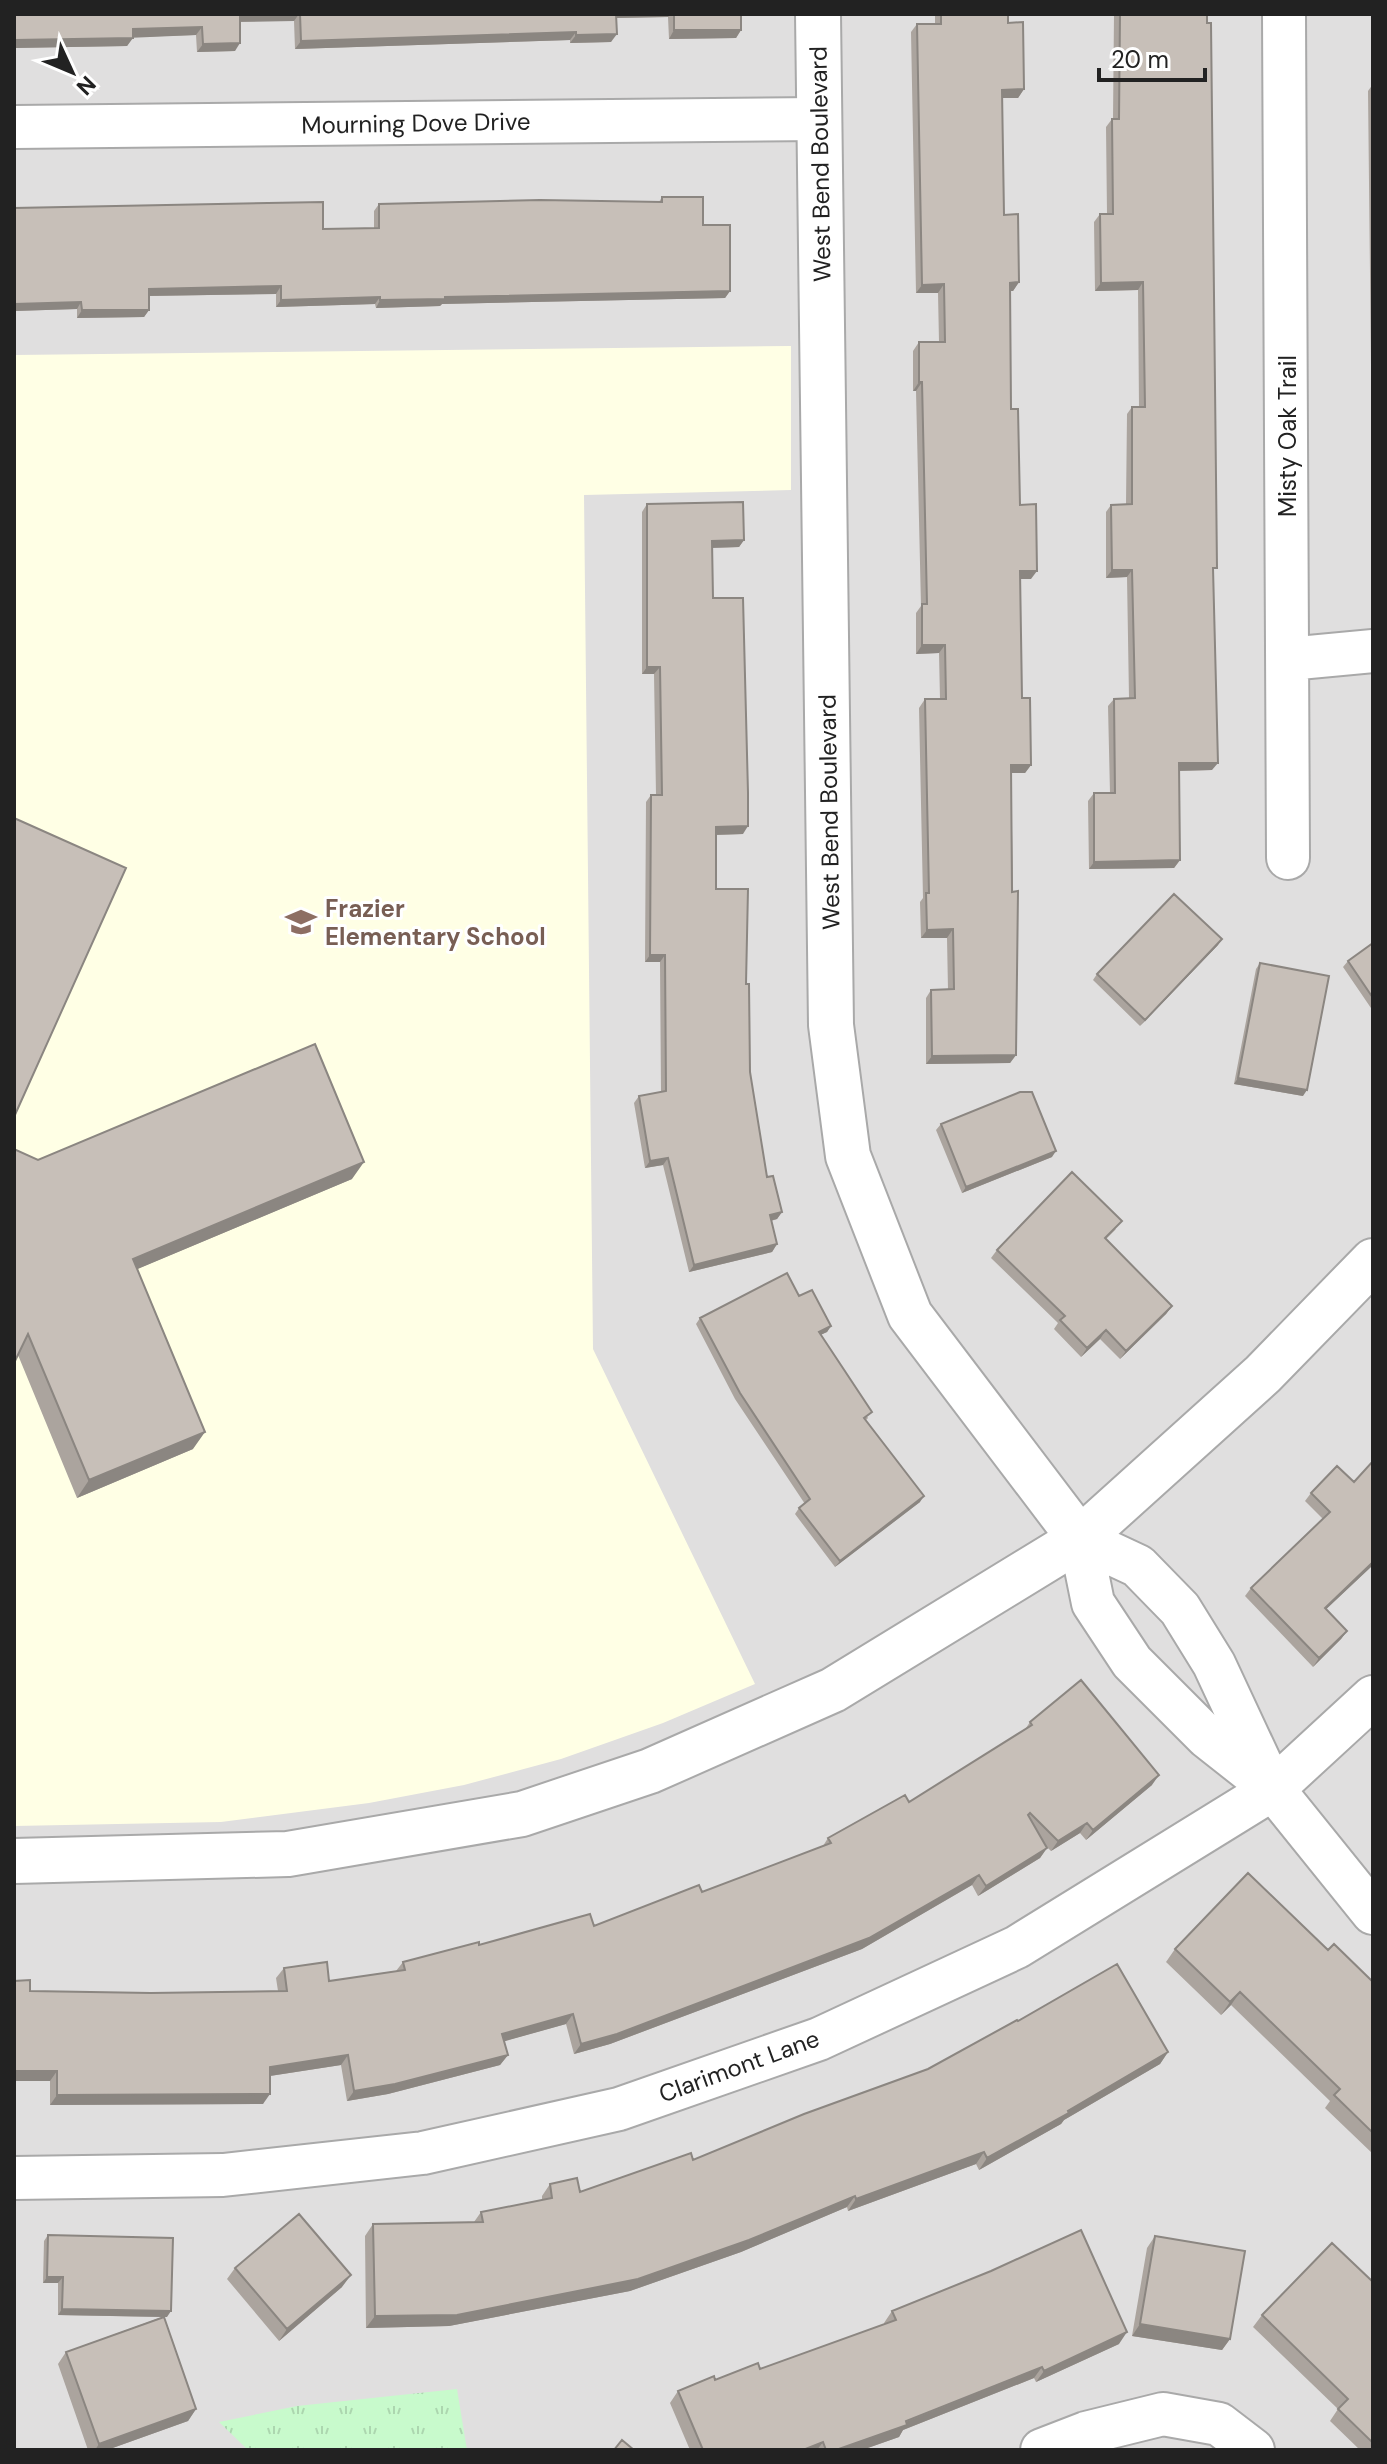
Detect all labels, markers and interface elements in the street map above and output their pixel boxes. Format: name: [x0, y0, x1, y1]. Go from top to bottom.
north arrow: [32, 32, 112, 112]
scale bar: [1099, 32, 1205, 82]
text: 20 m: [1111, 44, 1169, 75]
street label: West Bend Boulevard: [802, 46, 838, 282]
text: N: [70, 70, 102, 101]
street label: Mourning Dove Drive: [301, 106, 531, 140]
street label: Misty Oak Trail: [1272, 355, 1303, 517]
street label: West Bend Boulevard: [811, 694, 847, 930]
place label: Frazier Elementary School: [325, 893, 546, 952]
school or university icon: Frazier Elementary School: [284, 905, 318, 939]
street label: Clarimont Lane: [655, 2023, 823, 2109]

